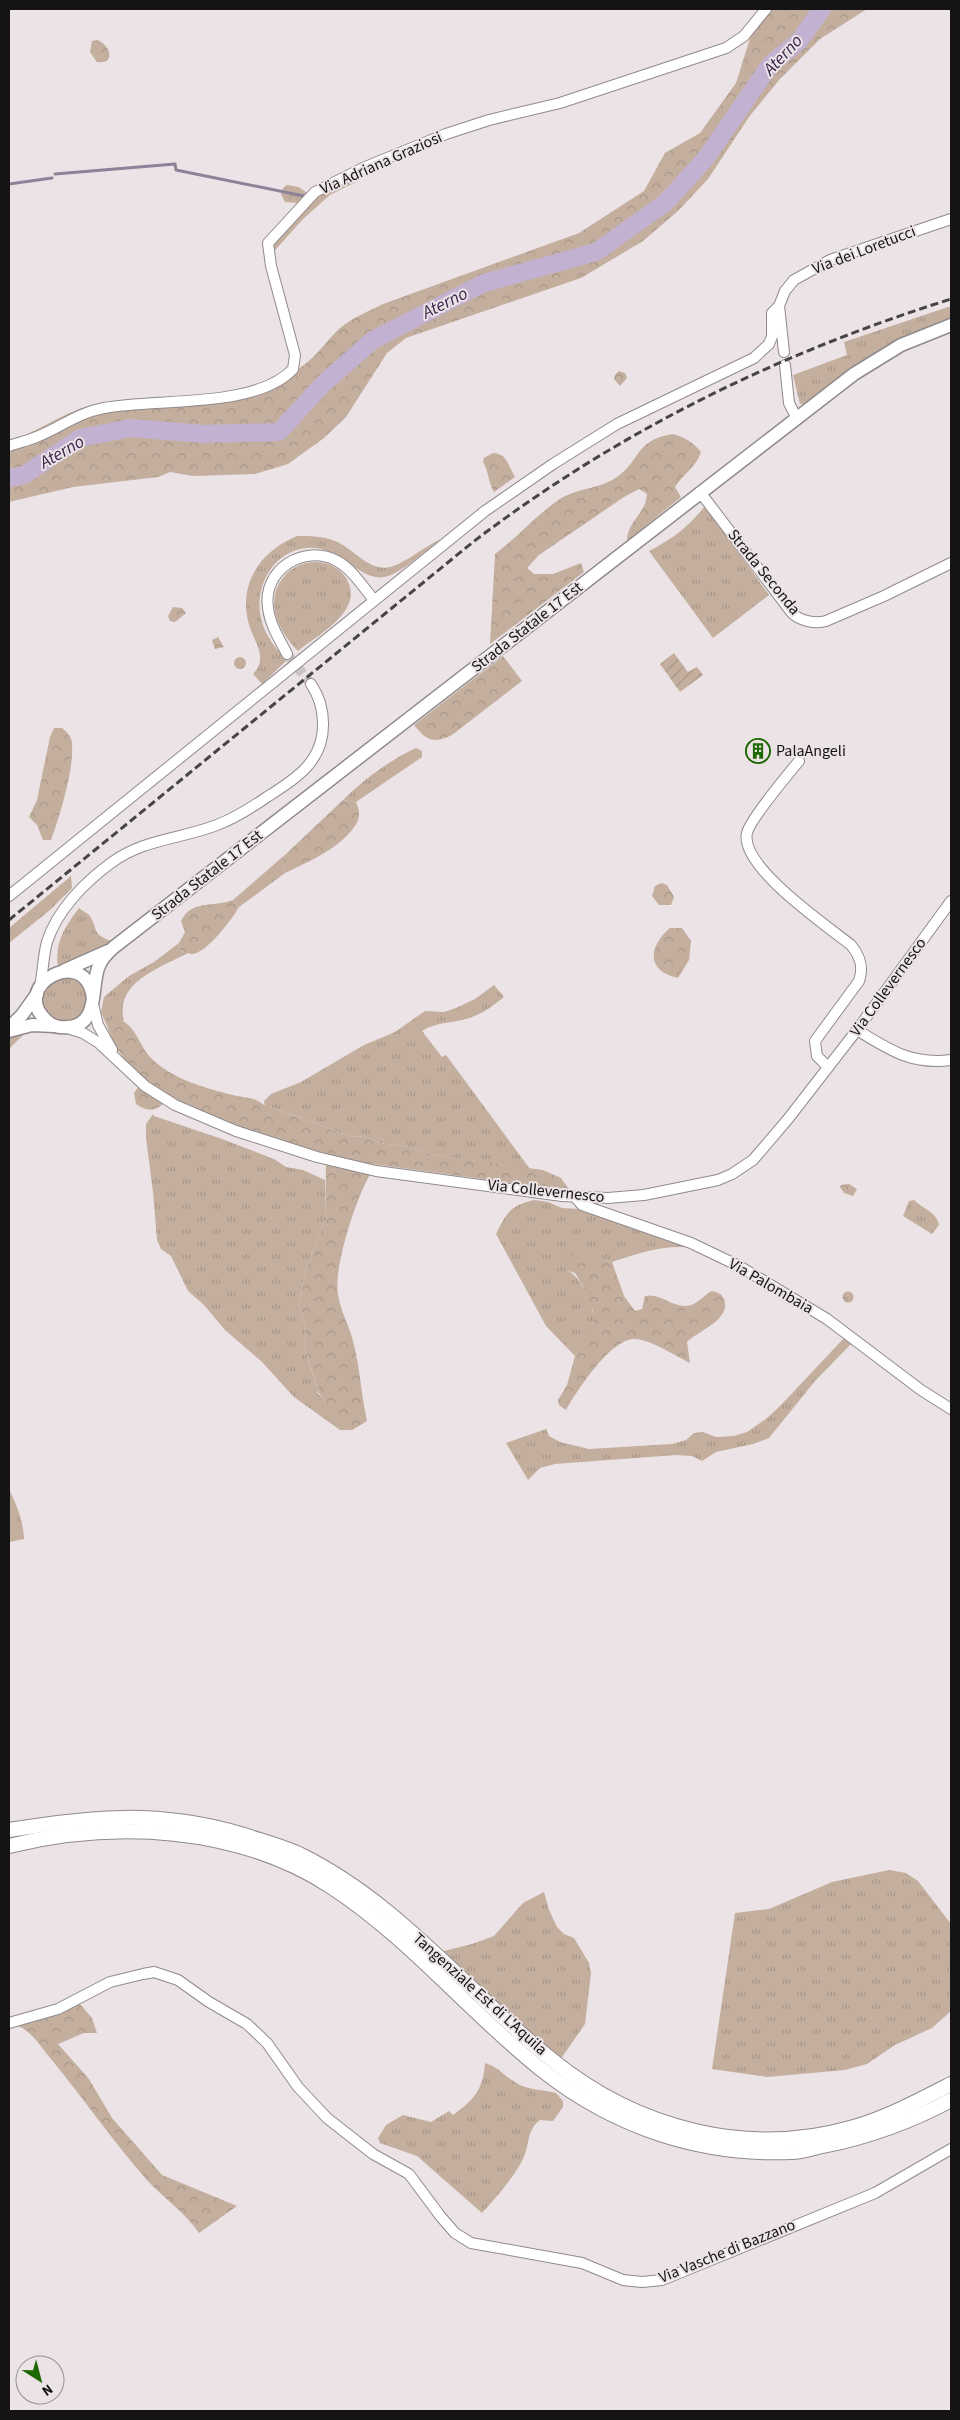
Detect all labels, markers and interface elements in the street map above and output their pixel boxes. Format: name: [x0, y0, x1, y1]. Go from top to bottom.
water label: Aterno: [757, 29, 809, 82]
street label: Via Adriana Graziosi: [316, 126, 446, 200]
street label: Via dei Loretucci: [809, 220, 919, 280]
water label: Aterno: [417, 281, 472, 325]
water label: Aterno: [34, 429, 89, 475]
street label: Strada Seconda: [722, 524, 806, 620]
street label: Strada Statale 17 Est: [467, 576, 588, 677]
building icon: PalaAngeli: [745, 738, 771, 764]
place label: PalaAngeli: [776, 740, 846, 762]
street label: Strada Statale 17 Est: [147, 824, 268, 925]
street label: Via Collevernesco: [845, 933, 931, 1041]
street label: Via Collevernesco: [486, 1174, 606, 1208]
street label: Via Palombaia: [725, 1253, 817, 1319]
street label: Tangenziale Est di L'Aquila: [408, 1928, 552, 2060]
street label: Via Vasche di Bazzano: [655, 2214, 799, 2288]
north arrow: [15, 2355, 65, 2405]
text: N: [37, 2379, 57, 2401]

